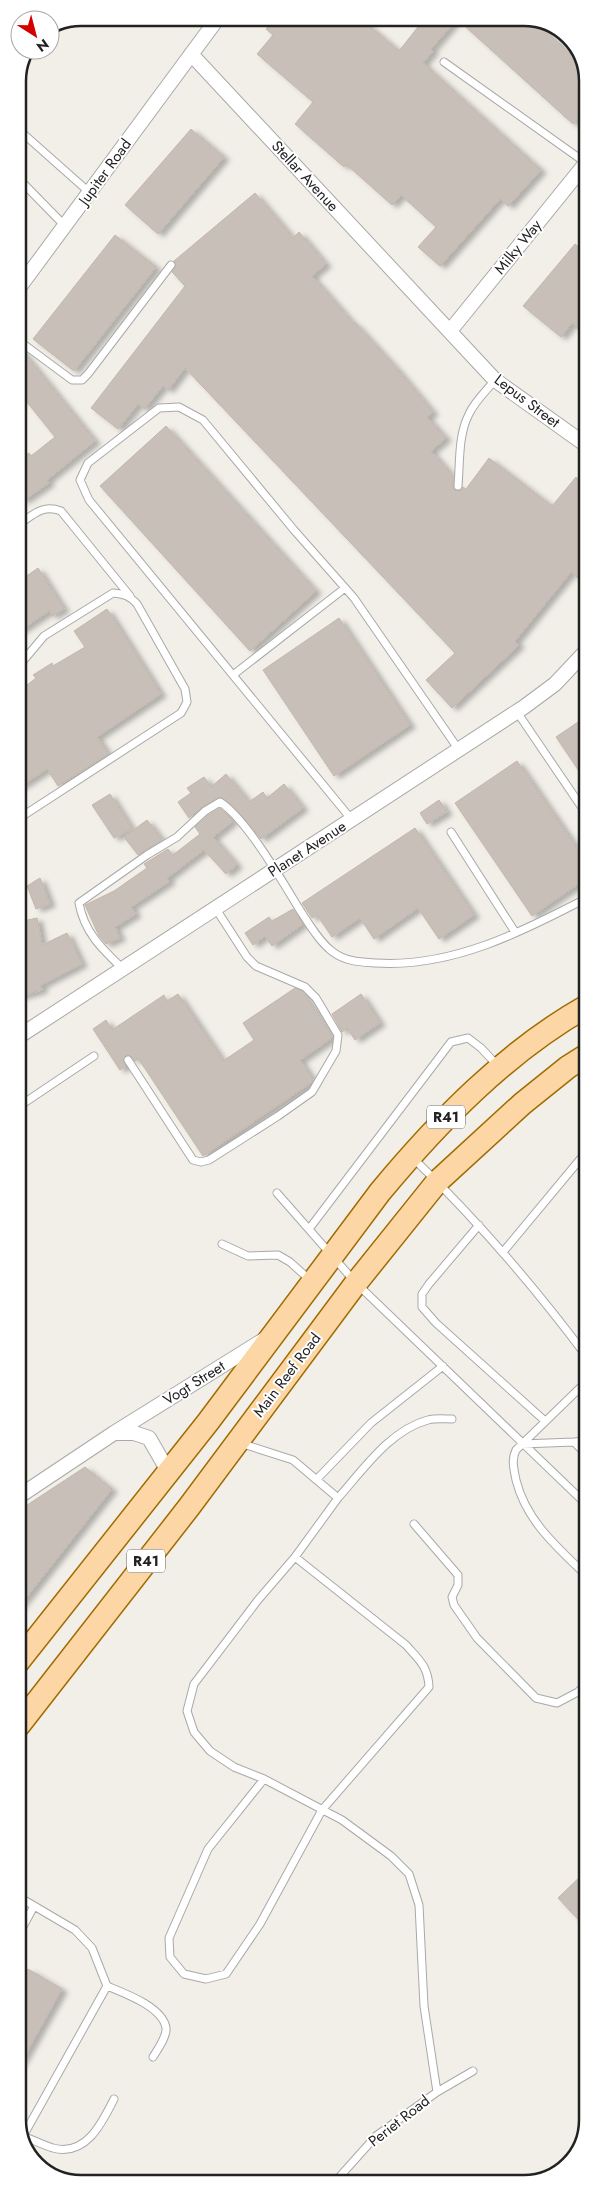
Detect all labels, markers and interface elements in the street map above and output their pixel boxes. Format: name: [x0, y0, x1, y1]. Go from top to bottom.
north arrow: [10, 10, 60, 60]
text: N: [32, 34, 53, 57]
street label: Jupiter Road: [72, 134, 137, 211]
street label: Stellar Avenue: [266, 136, 344, 217]
street label: Milky Way: [489, 215, 547, 279]
street label: Lepus Street: [490, 369, 565, 433]
street label: Planet Avenue: [264, 815, 351, 883]
road number: R41: [427, 1106, 465, 1128]
street label: Main Reef Road: [248, 1328, 326, 1422]
street label: Vogt Street: [159, 1355, 230, 1411]
road number: R41: [127, 1550, 165, 1572]
street label: Periet Road: [364, 2090, 434, 2152]

